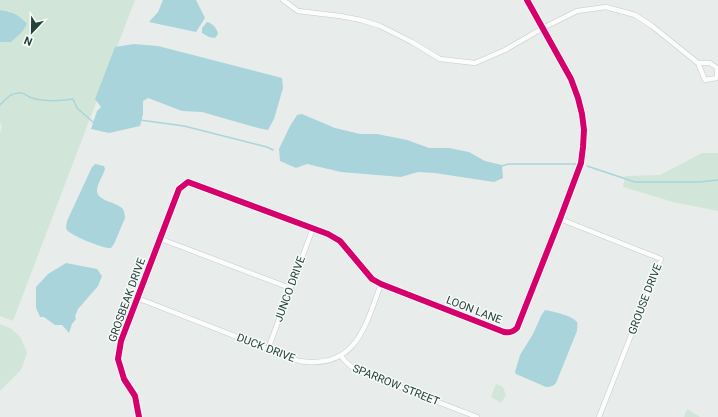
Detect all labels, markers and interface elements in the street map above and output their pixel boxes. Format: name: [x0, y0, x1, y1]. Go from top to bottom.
north arrow: [12, 12, 52, 52]
text: N: [22, 33, 34, 48]
street label: JUNCO DRIVE: [272, 254, 308, 324]
street label: GROSBEAK DRIVE: [106, 256, 148, 344]
street label: GROUSE DRIVE: [626, 262, 664, 336]
street label: LOON LANE: [444, 293, 504, 327]
street label: DUCK DRIVE: [235, 331, 297, 365]
street label: SPARROW STREET: [351, 362, 442, 409]

